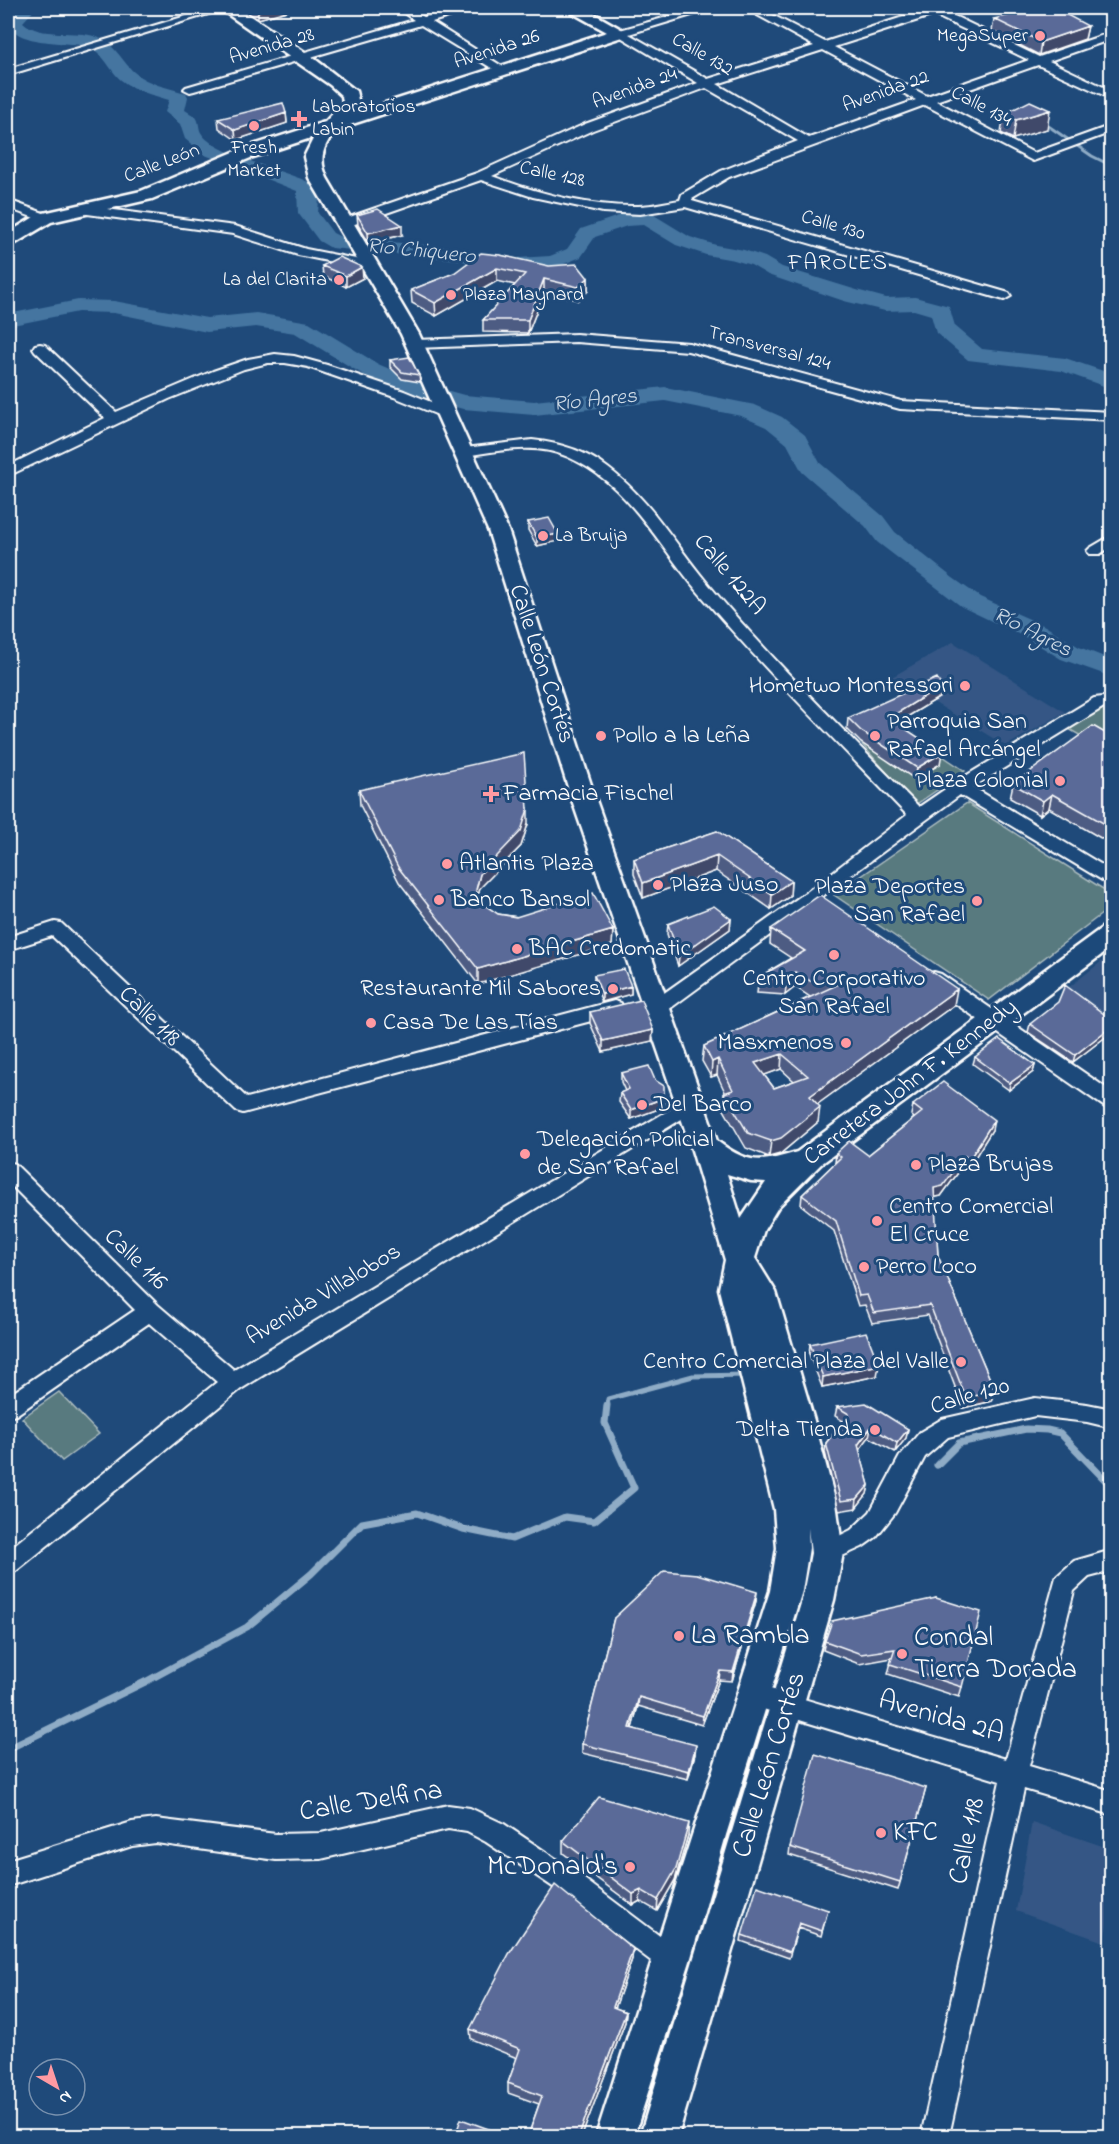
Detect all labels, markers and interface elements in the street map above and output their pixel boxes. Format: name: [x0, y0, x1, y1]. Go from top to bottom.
street label: Avenida 28: [226, 21, 318, 73]
street label: Avenida 26: [450, 22, 544, 78]
place label: MegaSuper: [937, 22, 1029, 52]
street label: Calle 132: [666, 26, 738, 84]
marker: MegaSuper: [1033, 29, 1047, 43]
street label: Avenida 24: [589, 60, 681, 118]
street label: Avenida 22: [839, 63, 933, 121]
street label: Calle 134: [945, 79, 1017, 135]
place label: Laboratorios Labin: [312, 93, 416, 145]
marker: Laboratorios Labin: [290, 110, 308, 128]
marker: Fresh Market: [247, 119, 261, 133]
place label: Fresh Market: [227, 134, 281, 186]
street label: Calle León: [120, 136, 204, 192]
street label: Calle 128: [517, 154, 587, 196]
street label: Calle 130: [797, 203, 869, 249]
water label: Río Chiquero: [365, 230, 479, 274]
district label: FAROLES: [787, 248, 888, 280]
place label: La del Clarita: [223, 266, 327, 295]
marker: La del Clarita: [332, 273, 346, 287]
place label: Plaza Maynard: [463, 281, 584, 310]
marker: Plaza Maynard: [444, 288, 458, 302]
street label: Transversal 124: [704, 319, 834, 379]
water label: Río Agres: [551, 381, 639, 421]
place label: La Bruija: [555, 522, 628, 551]
street label: Calle 122A: [684, 527, 774, 623]
marker: La Bruija: [536, 529, 550, 543]
street label: Calle León Cortés: [499, 580, 583, 748]
water label: Río Agres: [987, 600, 1078, 667]
place label: Hometwo Montessori: [749, 669, 953, 704]
marker: Hometwo Montessori: [958, 679, 972, 693]
place label: Parroquia San Rafael Arcángel: [887, 705, 1041, 768]
place label: Pollo a la Leña: [613, 719, 750, 754]
marker: Pollo a la Leña: [594, 729, 608, 743]
marker: Parroquia San Rafael Arcángel: [868, 729, 882, 743]
place label: Plaza Colonial: [915, 764, 1048, 799]
marker: Plaza Colonial: [1053, 774, 1067, 788]
place label: Farmacia Fischel: [502, 777, 673, 812]
marker: Farmacia Fischel: [484, 787, 498, 801]
place label: Atlantis Plaza: [459, 847, 594, 882]
marker: Atlantis Plaza: [440, 857, 454, 871]
place label: Plaza Juso: [670, 868, 779, 903]
place label: Plaza Deportes San Rafael: [814, 870, 965, 933]
marker: Plaza Juso: [651, 878, 665, 892]
place label: Banco Bansol: [450, 883, 590, 918]
marker: Banco Bansol: [432, 893, 446, 907]
marker: Plaza Deportes San Rafael: [970, 894, 984, 908]
place label: BAC Credomatic: [528, 932, 691, 967]
marker: BAC Credomatic: [510, 942, 524, 956]
marker: Centro Corporativo San Rafael: [827, 948, 841, 962]
place label: Centro Corporativo San Rafael: [743, 962, 925, 1025]
place label: Restaurante Mil Sabores: [360, 972, 601, 1007]
street label: Calle 118: [110, 978, 188, 1056]
marker: Restaurante Mil Sabores: [606, 982, 620, 996]
street label: Carretera John F. Kennedy: [797, 991, 1026, 1176]
place label: Casa De Las Tías: [383, 1006, 558, 1041]
marker: Casa De Las Tías: [364, 1016, 378, 1030]
place label: Masxmenos: [718, 1026, 834, 1061]
marker: Masxmenos: [839, 1036, 853, 1050]
place label: Del Barco: [653, 1088, 752, 1123]
marker: Del Barco: [635, 1098, 649, 1112]
place label: Delegación Policial de San Rafael: [536, 1123, 714, 1186]
marker: Delegación Policial de San Rafael: [518, 1147, 532, 1161]
place label: Plaza Brujas: [928, 1148, 1054, 1183]
marker: Plaza Brujas: [909, 1158, 923, 1172]
place label: Centro Comercial El Cruce: [889, 1190, 1053, 1253]
marker: Centro Comercial El Cruce: [870, 1214, 884, 1228]
street label: Calle 116: [95, 1221, 175, 1300]
street label: Avenida Villalobos: [240, 1235, 408, 1355]
place label: Perro Loco: [876, 1250, 977, 1285]
marker: Perro Loco: [857, 1260, 871, 1274]
place label: Centro Comercial Plaza del Valle: [643, 1345, 949, 1380]
marker: Centro Comercial Plaza del Valle: [954, 1355, 968, 1369]
street label: Calle 120: [926, 1369, 1014, 1425]
place label: Delta Tienda: [735, 1413, 863, 1448]
marker: Delta Tienda: [868, 1423, 882, 1437]
place label: La Rambla: [691, 1616, 810, 1657]
place label: Condal Tierra Dorada: [914, 1618, 1077, 1691]
marker: La Rambla: [672, 1629, 686, 1643]
marker: Condal Tierra Dorada: [895, 1647, 909, 1661]
street label: Calle León Cortés: [722, 1667, 818, 1863]
street label: Avenida 2A: [873, 1680, 1009, 1756]
street label: Calle Delfina: [297, 1770, 445, 1834]
street label: Calle 118: [939, 1794, 997, 1888]
place label: KFC: [893, 1813, 938, 1854]
marker: KFC: [874, 1826, 888, 1840]
place label: McDonald's: [487, 1847, 618, 1888]
marker: McDonald's: [623, 1860, 637, 1874]
north arrow: [27, 2057, 87, 2117]
text: N: [53, 2084, 77, 2110]

